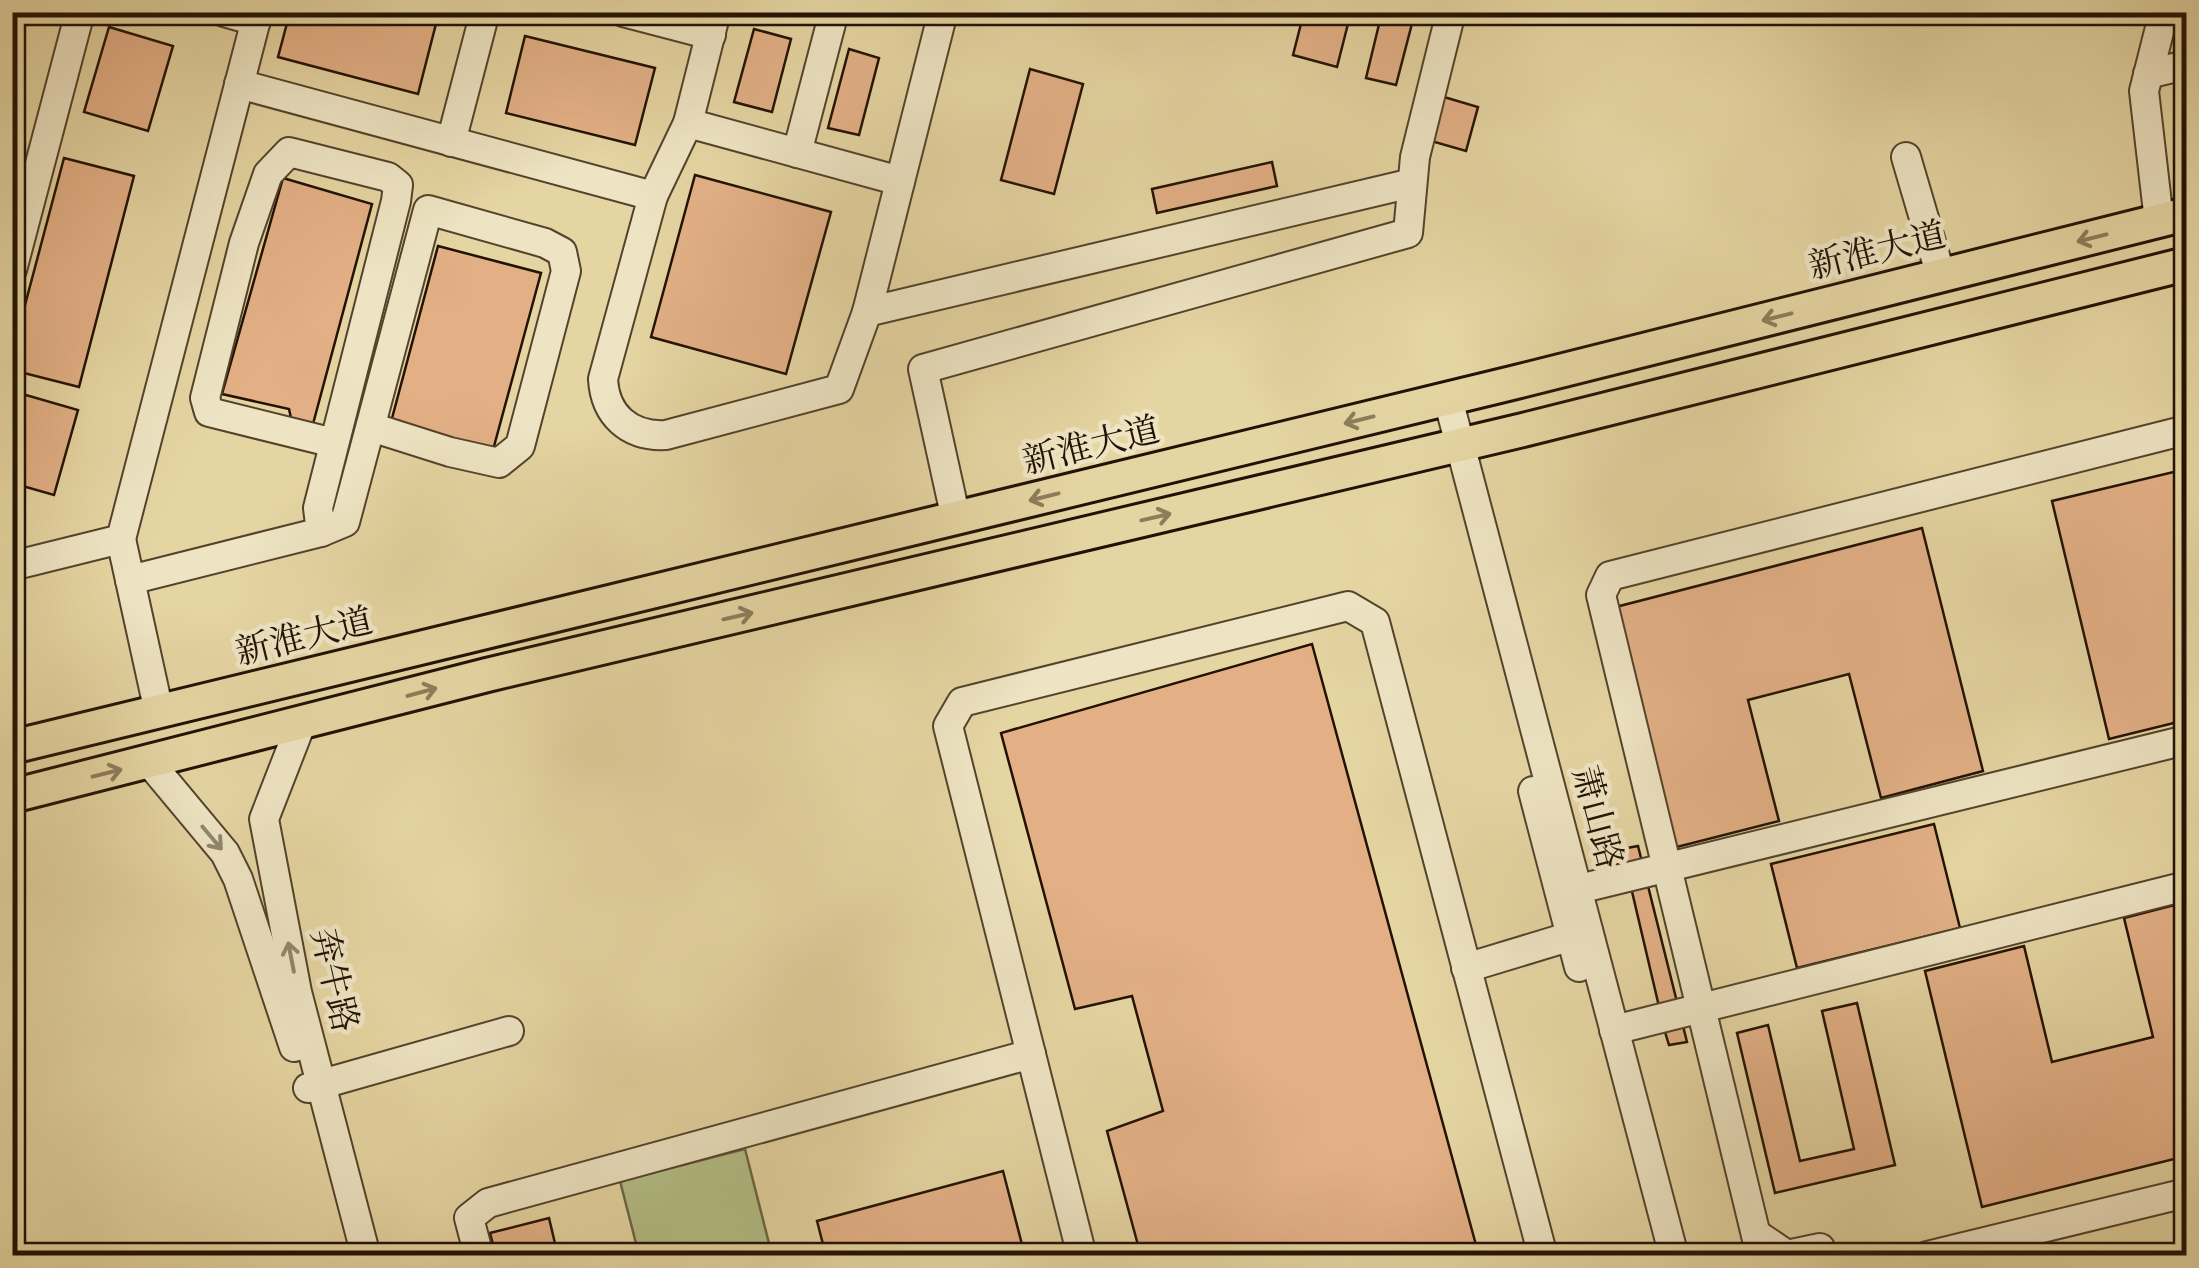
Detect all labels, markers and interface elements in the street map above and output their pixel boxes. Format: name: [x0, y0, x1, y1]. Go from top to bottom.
street label: 新淮大道: [1803, 210, 1951, 290]
one-way arrow: [2077, 229, 2108, 248]
one-way arrow: [1762, 309, 1794, 327]
street label: 新淮大道: [1017, 405, 1165, 485]
one-way arrow: [1344, 412, 1376, 430]
one-way arrow: [1029, 489, 1061, 507]
one-way arrow: [1139, 507, 1171, 525]
street label: 新淮大道: [230, 596, 378, 676]
one-way arrow: [721, 606, 753, 624]
one-way arrow: [405, 682, 437, 700]
street label: 萧山路: [1561, 760, 1635, 874]
one-way arrow: [90, 763, 122, 781]
one-way arrow: [201, 825, 223, 851]
street label: 奔牛路: [300, 923, 370, 1037]
one-way arrow: [280, 942, 299, 974]

